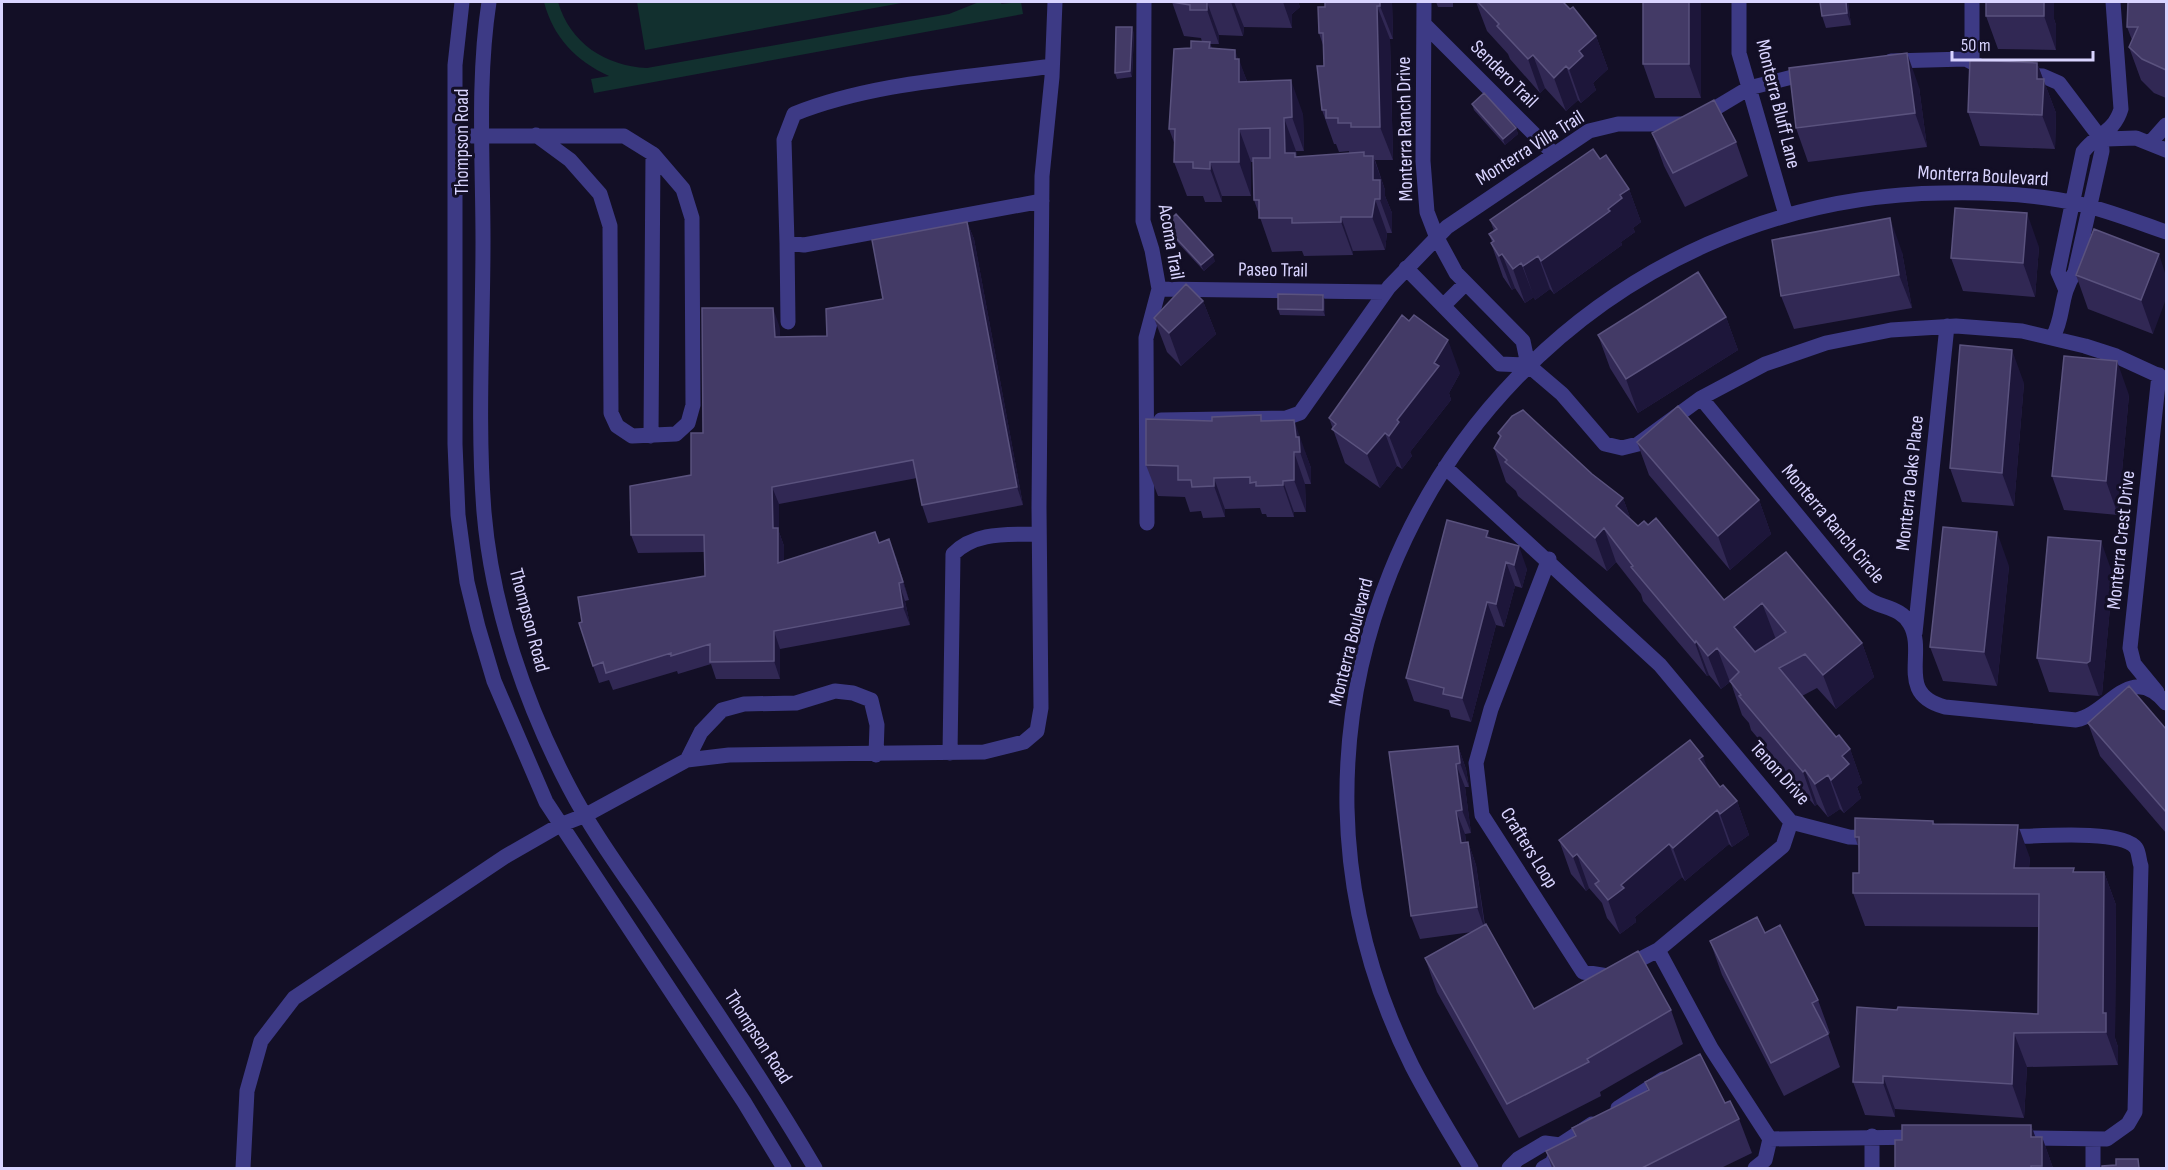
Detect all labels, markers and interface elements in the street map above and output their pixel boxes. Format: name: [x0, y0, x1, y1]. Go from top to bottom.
scale bar: [1952, 24, 2093, 62]
street label: Sendero Trail: [1465, 35, 1543, 113]
text: 50 m: [1961, 35, 1991, 56]
street label: Monterra Bluff Lane: [1750, 37, 1806, 171]
street label: Monterra Ranch Drive: [1392, 56, 1418, 202]
street label: Thompson Road: [450, 89, 474, 195]
street label: Monterra Villa Trail: [1471, 105, 1589, 191]
street label: Monterra Boulevard: [1917, 161, 2049, 191]
street label: Acoma Trail: [1152, 202, 1189, 281]
street label: Paseo Trail: [1238, 257, 1308, 283]
street label: Monterra Oaks Place: [1891, 414, 1929, 552]
street label: Monterra Ranch Circle: [1776, 459, 1890, 589]
street label: Monterra Crest Drive: [2102, 469, 2140, 611]
street label: Thompson Road: [504, 565, 554, 675]
street label: Monterra Boulevard: [1324, 576, 1378, 708]
street label: Tenon Drive: [1745, 736, 1815, 810]
street label: Crafters Loop: [1495, 803, 1563, 893]
street label: Thompson Road: [719, 986, 797, 1088]

